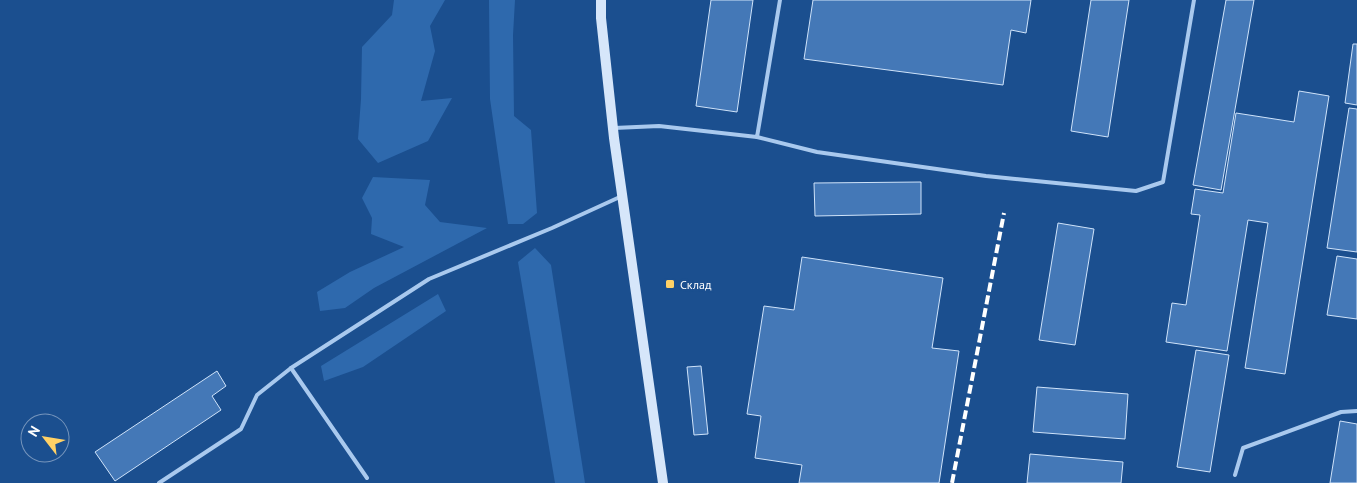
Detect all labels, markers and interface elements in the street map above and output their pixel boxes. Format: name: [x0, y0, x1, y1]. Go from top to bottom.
place label: Склад: [680, 277, 712, 292]
marker: Склад: [664, 278, 676, 290]
north arrow: [20, 413, 70, 463]
text: N: [24, 423, 44, 440]

